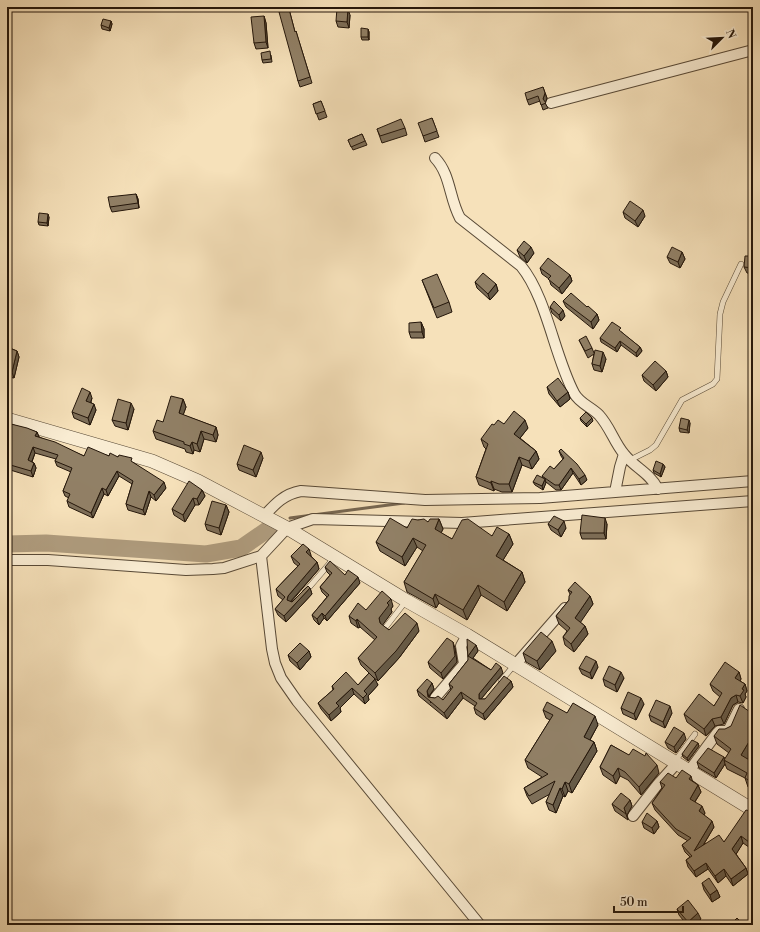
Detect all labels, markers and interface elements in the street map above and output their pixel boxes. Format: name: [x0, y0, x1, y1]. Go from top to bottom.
north arrow: [702, 18, 742, 58]
text: N: [722, 28, 739, 41]
scale bar: [614, 888, 683, 914]
text: 50 m: [620, 895, 648, 910]

